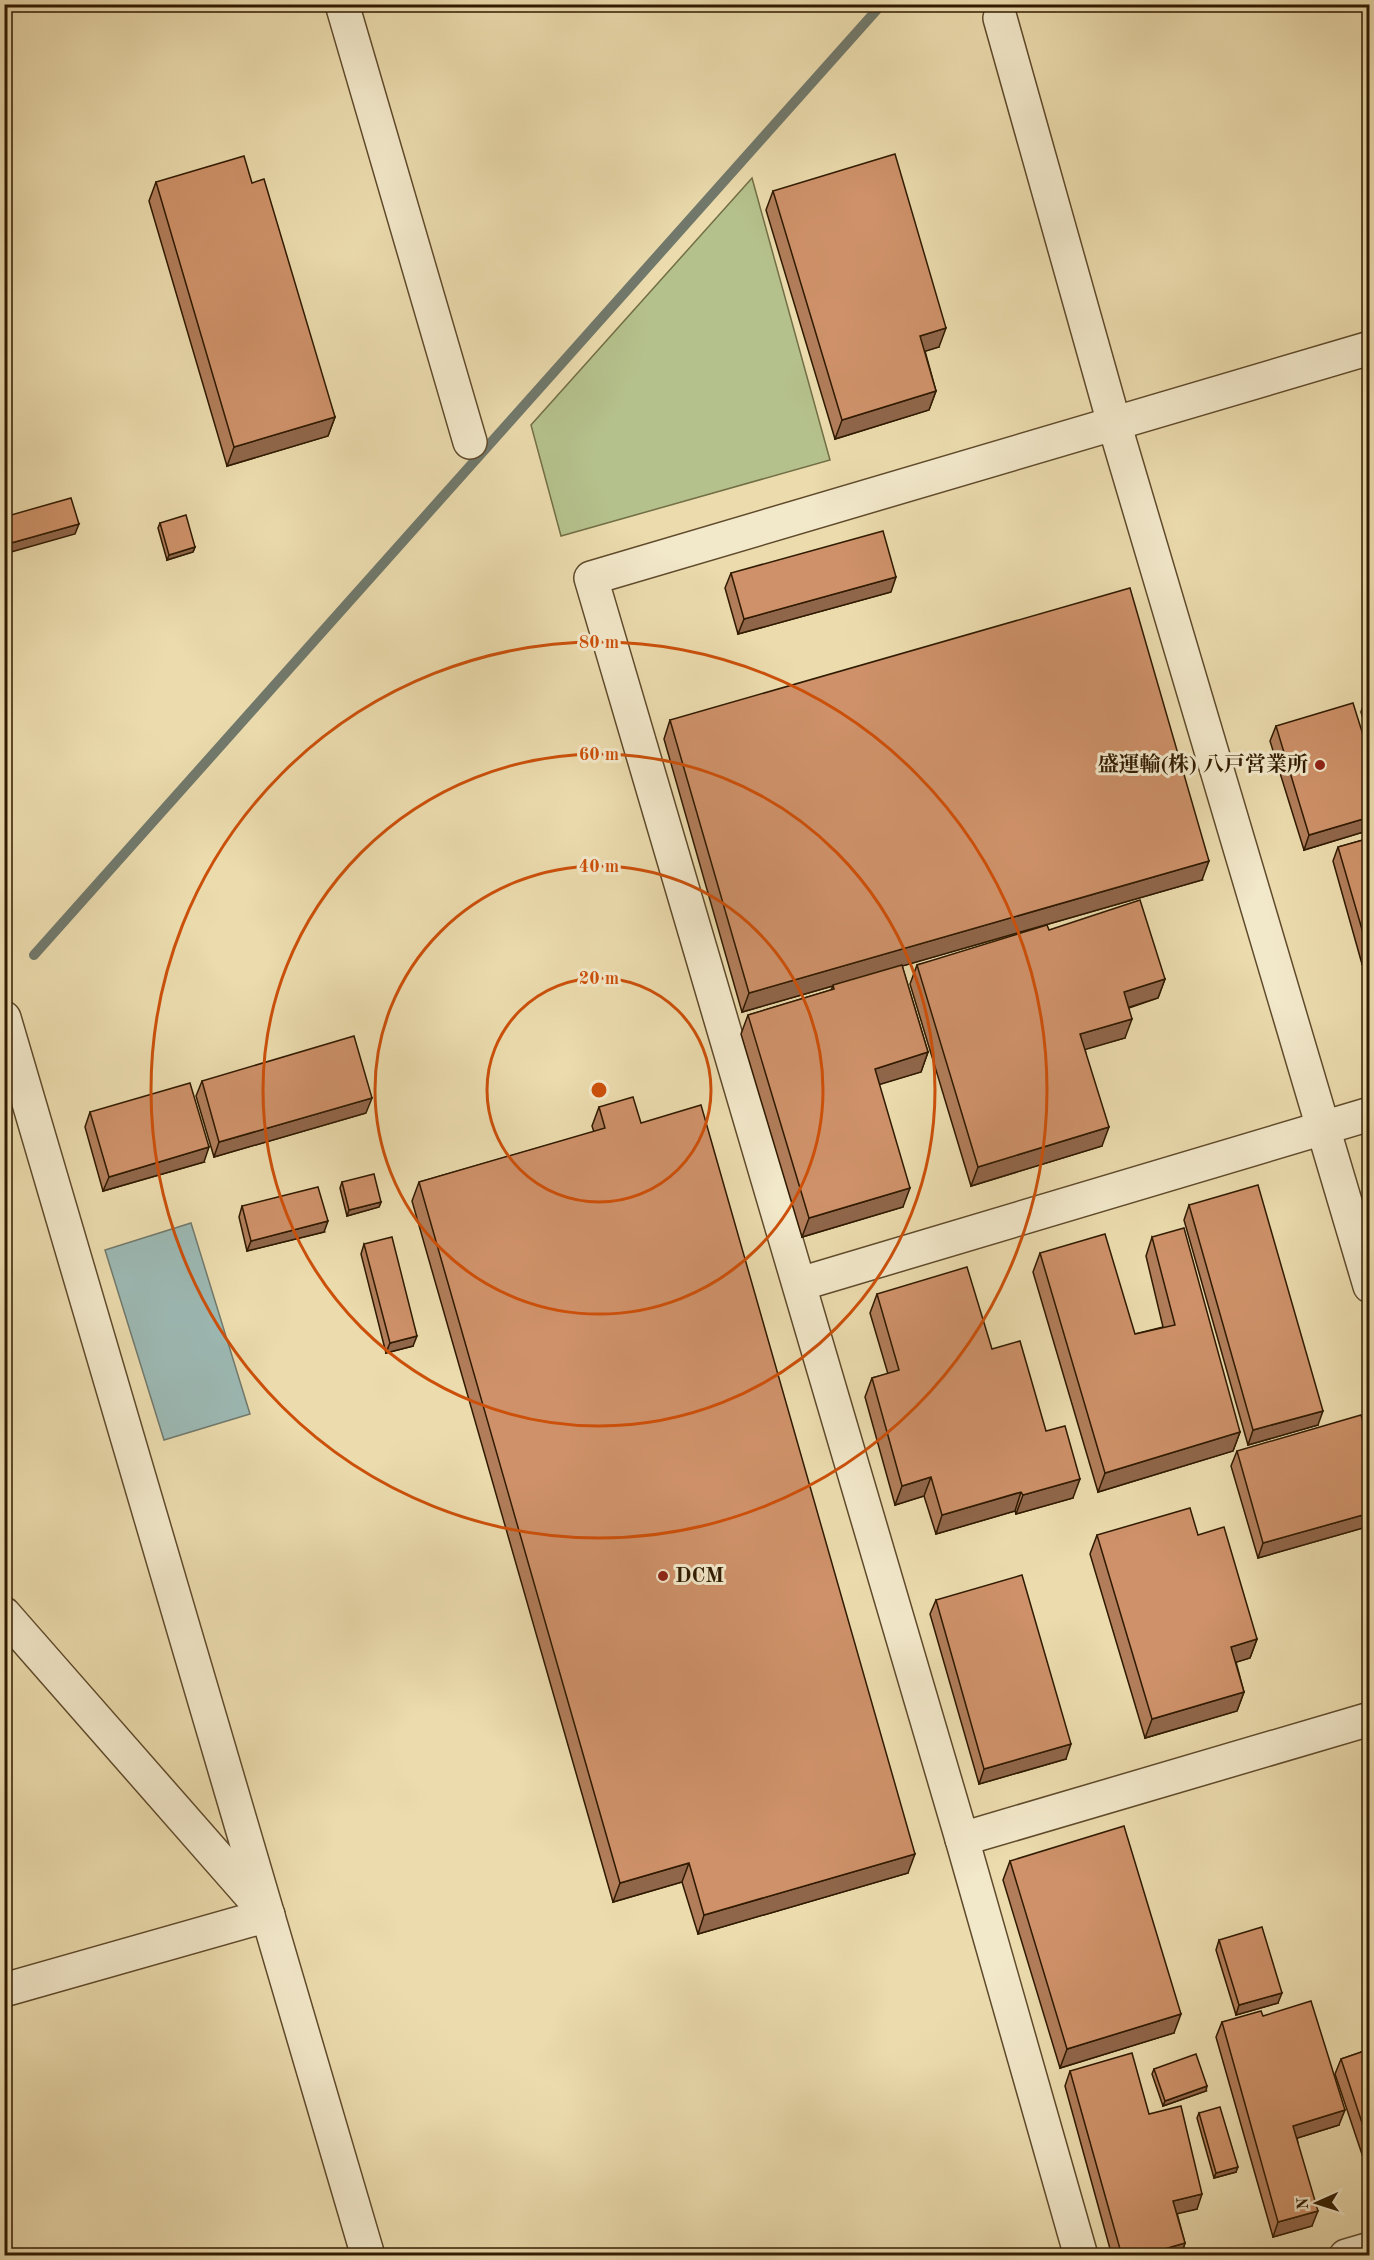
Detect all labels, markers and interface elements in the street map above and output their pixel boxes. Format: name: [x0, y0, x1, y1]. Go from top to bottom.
text: 80 m: [579, 634, 619, 652]
text: 60 m: [579, 746, 619, 764]
place label: 盛運輸(株) 八戸営業所: [1098, 753, 1308, 776]
marker: 盛運輸(株) 八戸営業所: [1313, 758, 1327, 772]
text: 40 m: [579, 858, 619, 876]
text: 20 m: [579, 970, 619, 988]
centre of rings: [589, 1080, 609, 1100]
place label: DCM: [675, 1566, 724, 1587]
marker: DCM: [656, 1569, 670, 1583]
north arrow: [1287, 2173, 1347, 2233]
text: N: [1296, 2196, 1312, 2210]

